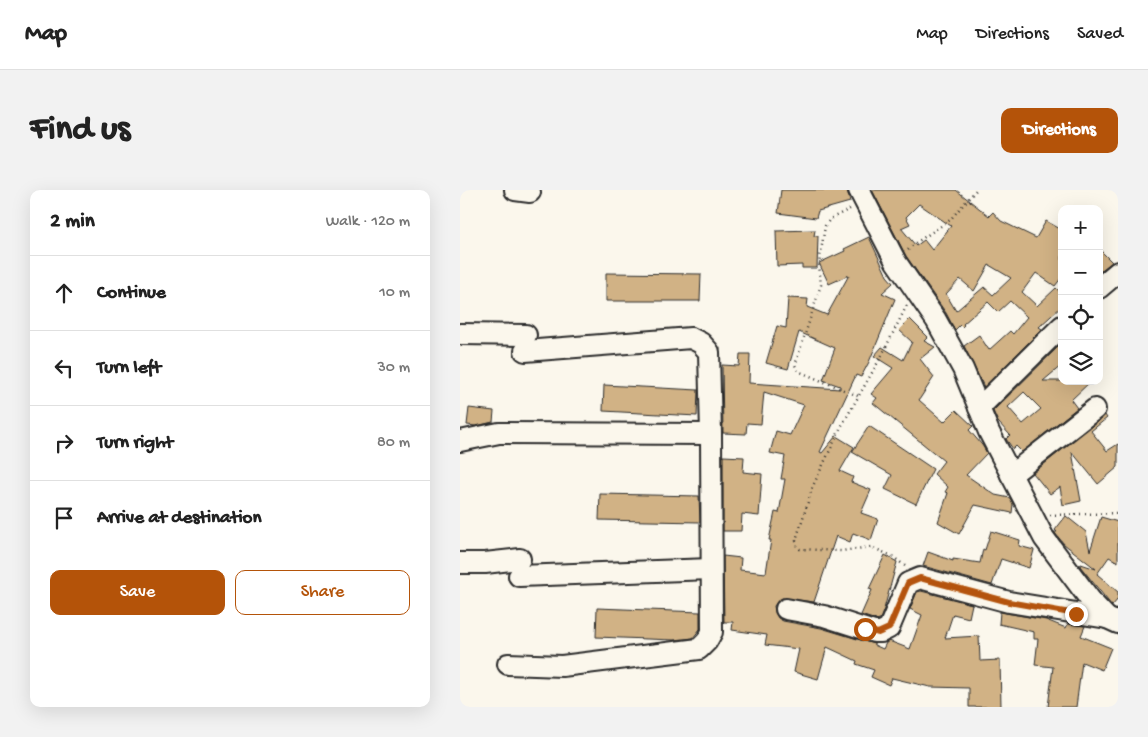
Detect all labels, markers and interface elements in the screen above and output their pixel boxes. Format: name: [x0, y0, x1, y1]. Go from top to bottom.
text: Map: [25, 20, 67, 49]
text: Map: [916, 24, 948, 45]
text: Directions: [976, 24, 1049, 45]
text: Saved: [1077, 24, 1123, 45]
button: Directions: [1001, 108, 1118, 153]
text: Find us: [30, 110, 130, 151]
map controls: [1058, 205, 1103, 385]
button: +: [1058, 205, 1103, 250]
text: 2 min: [50, 210, 95, 235]
text: Walk · 120 m: [326, 213, 410, 232]
button: −: [1058, 250, 1103, 295]
icon: ahead: [50, 279, 78, 307]
text: Continue: [97, 282, 166, 305]
text: 10 m: [379, 284, 410, 303]
button: locate: [1058, 295, 1103, 340]
button: layers: [1058, 340, 1103, 385]
icon: left: [50, 354, 78, 382]
text: Turn left: [97, 357, 161, 380]
text: 30 m: [377, 359, 410, 378]
icon: right: [50, 429, 78, 457]
text: Turn right: [97, 432, 173, 455]
text: 80 m: [377, 434, 410, 453]
icon: arrive: [50, 504, 78, 532]
text: Arrive at destination: [97, 507, 261, 530]
button: Save: [50, 570, 225, 615]
button: Share: [235, 570, 410, 615]
route end: [1065, 603, 1088, 626]
route start: [854, 618, 877, 641]

